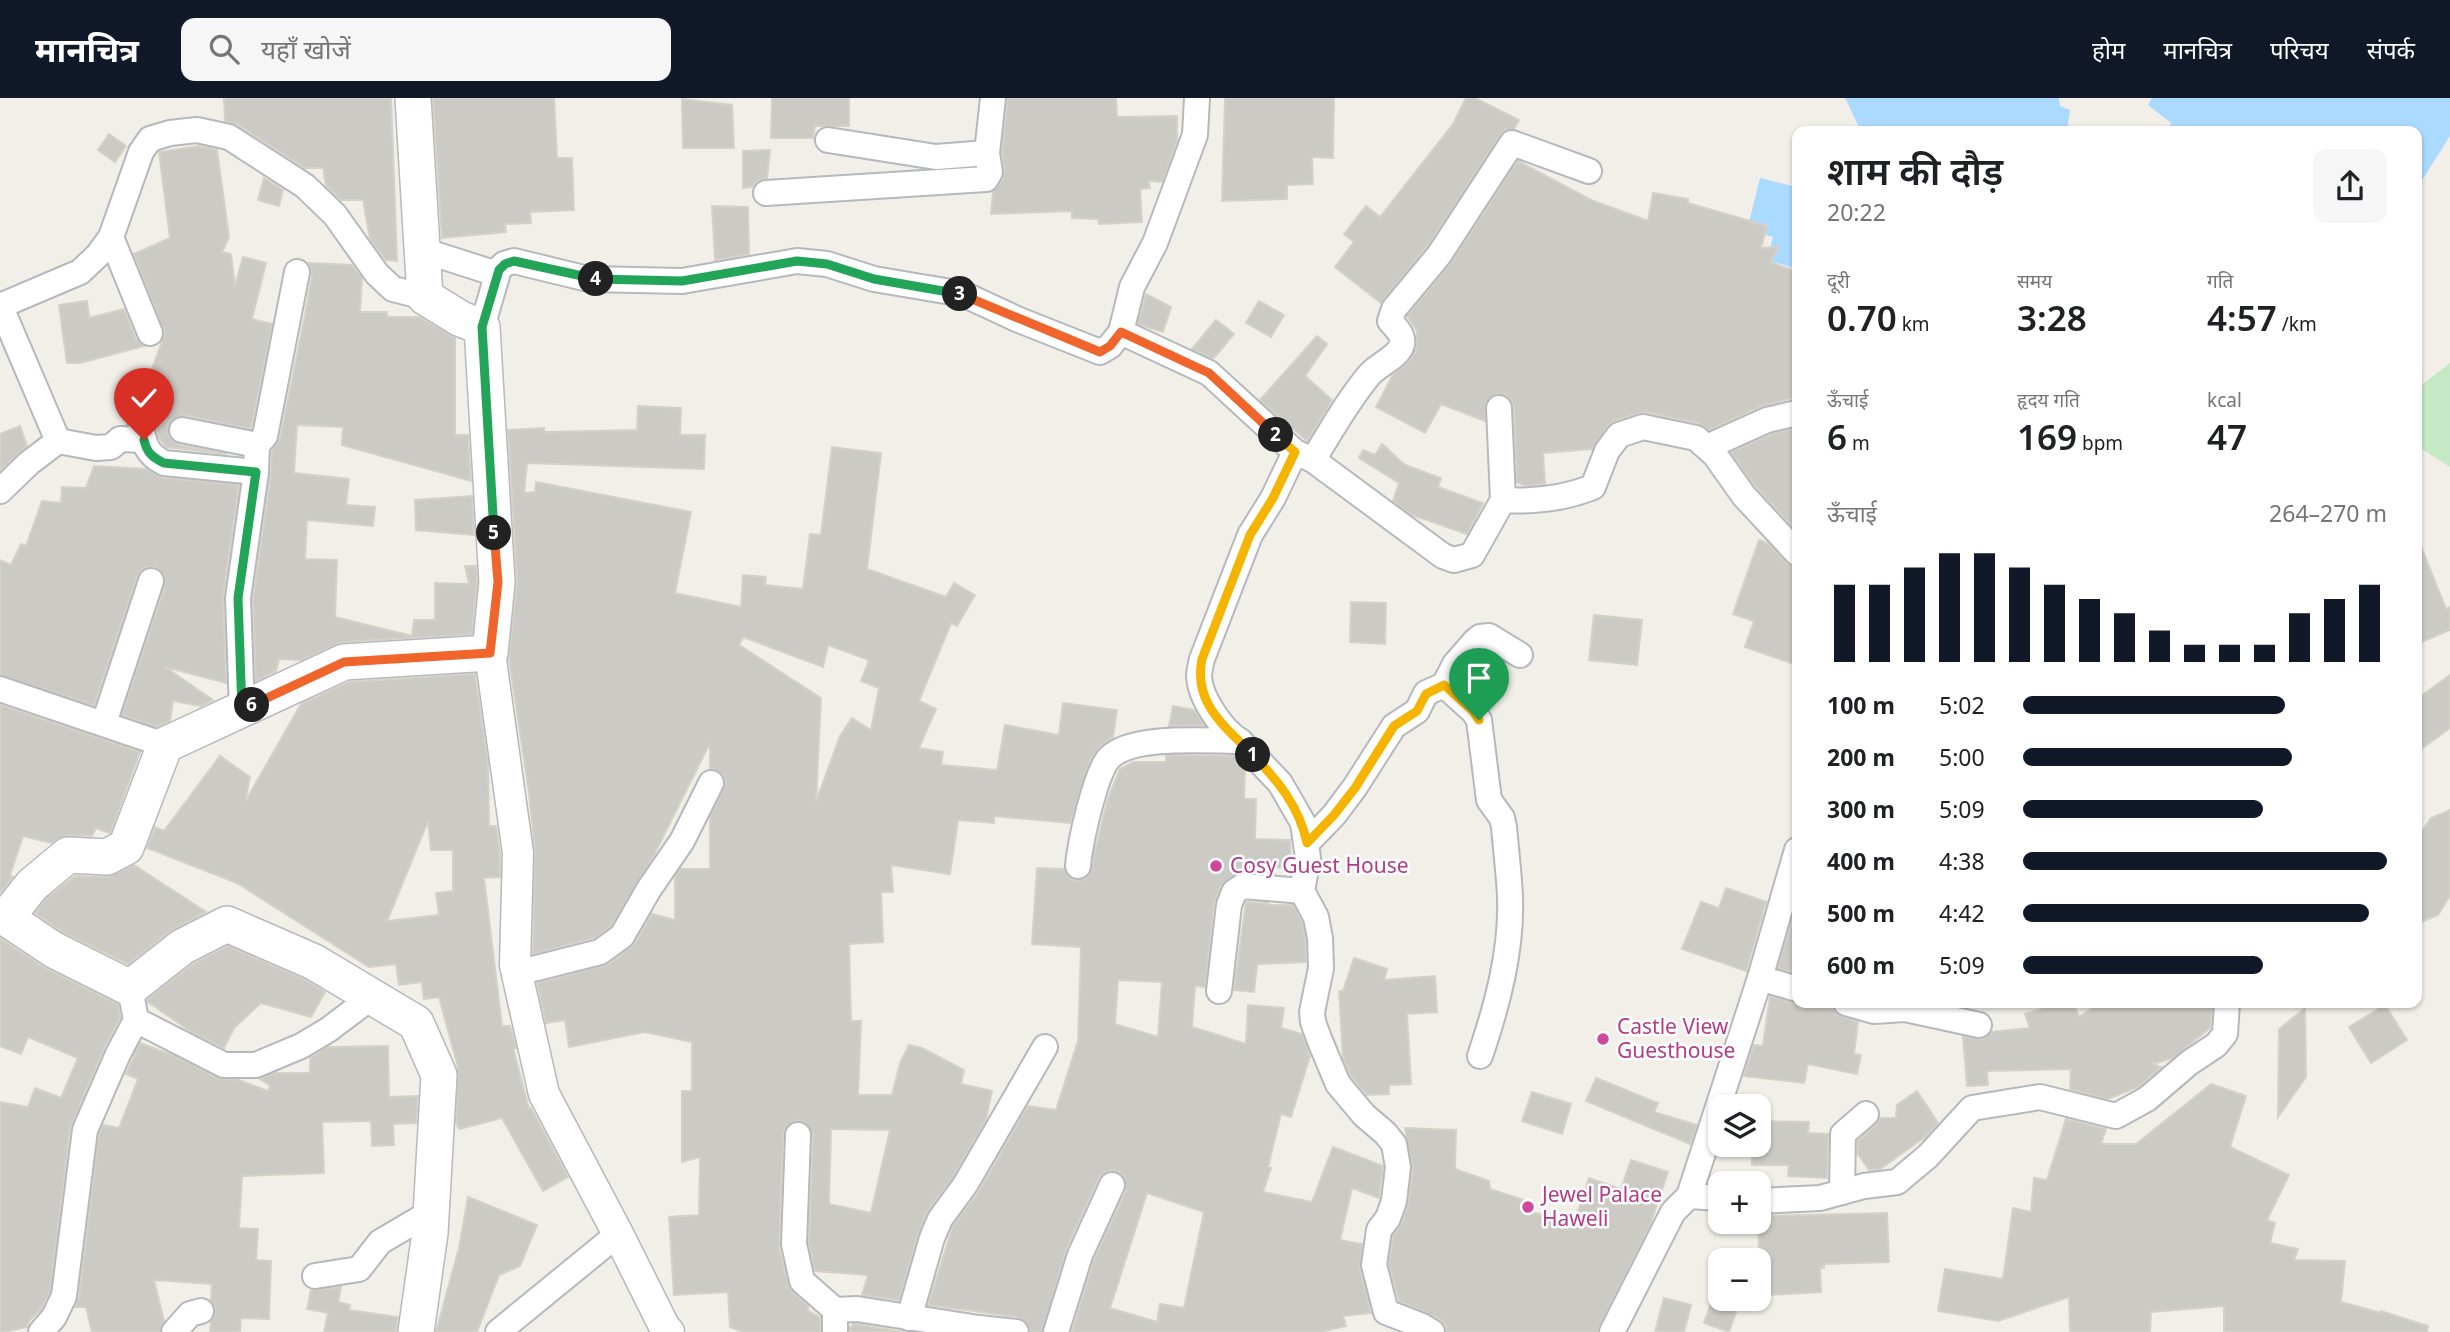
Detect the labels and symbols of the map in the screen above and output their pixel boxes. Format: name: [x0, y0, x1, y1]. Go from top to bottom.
pin: 4: [578, 262, 614, 296]
pin: 3: [942, 276, 978, 312]
pin: [114, 368, 174, 440]
pin: 2: [1258, 418, 1294, 452]
pin: 5: [476, 516, 512, 550]
pin: [1449, 648, 1509, 720]
pin: 6: [234, 688, 270, 722]
pin: 1: [1236, 738, 1270, 772]
place label: Cosy Guest House: [1230, 851, 1409, 879]
marker: Cosy Guest House: [1208, 858, 1224, 874]
place label: Castle View Guesthouse: [1617, 1012, 1735, 1064]
marker: Castle View Guesthouse: [1595, 1031, 1611, 1047]
place label: Jewel Palace Haweli: [1540, 1180, 1662, 1232]
marker: Jewel Palace Haweli: [1520, 1199, 1536, 1215]

